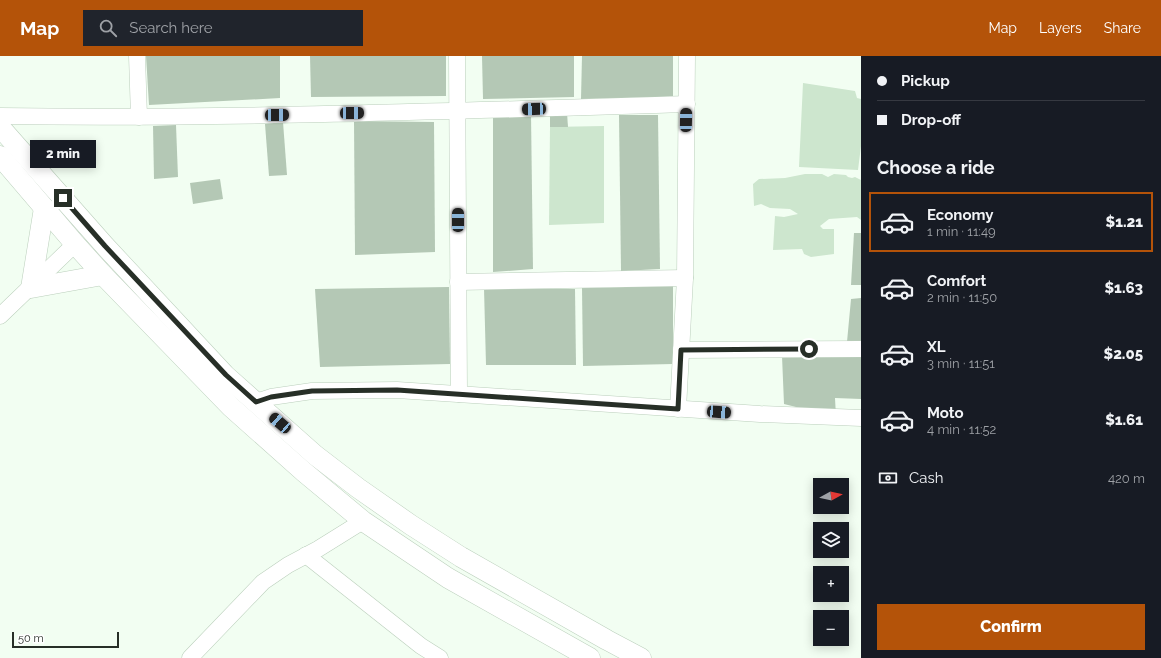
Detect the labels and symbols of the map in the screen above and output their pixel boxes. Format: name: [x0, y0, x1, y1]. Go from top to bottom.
car: [522, 103, 546, 115]
car: [340, 107, 364, 119]
car: [680, 108, 692, 132]
car: [265, 109, 289, 121]
callout: 2 min: [30, 140, 96, 168]
route end: [54, 189, 72, 207]
car: [452, 208, 464, 232]
route start: [800, 340, 818, 358]
car: [707, 405, 731, 419]
car: [267, 411, 293, 435]
north arrow: [813, 478, 849, 514]
scale bar: [12, 630, 119, 649]

